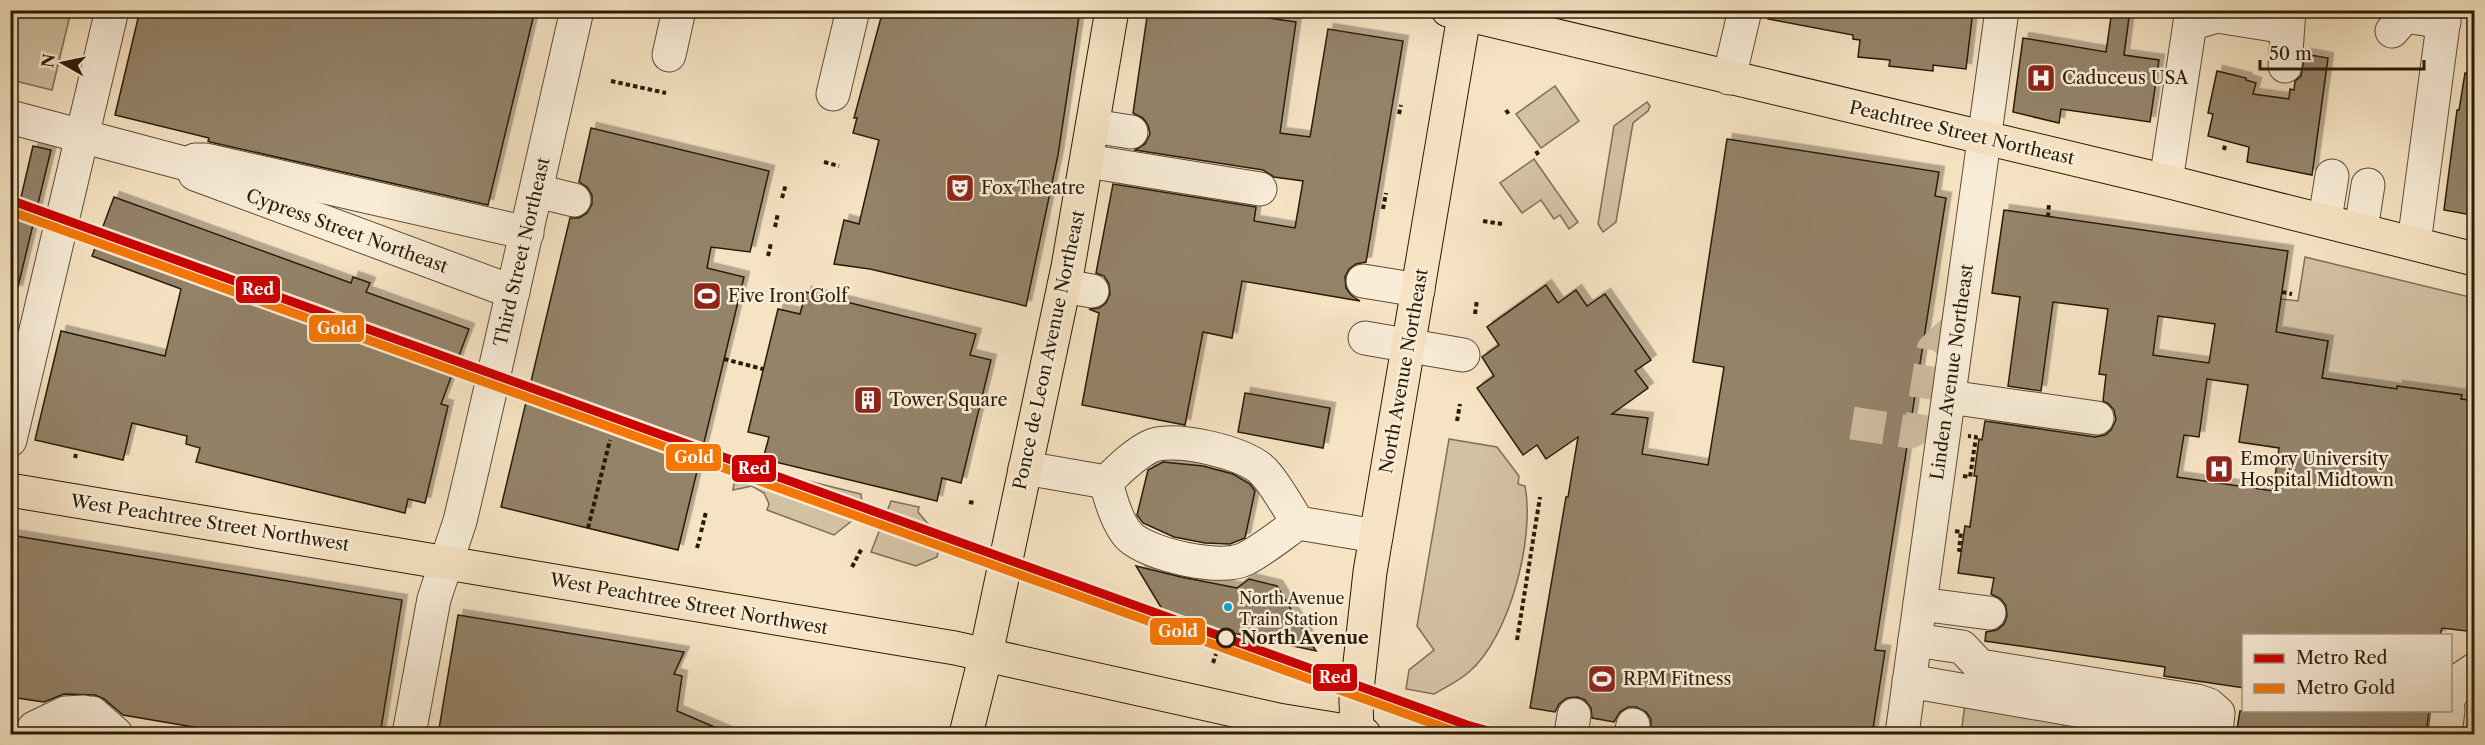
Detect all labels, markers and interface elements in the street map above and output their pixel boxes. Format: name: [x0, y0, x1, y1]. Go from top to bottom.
north arrow: [33, 33, 93, 93]
scale bar: [2260, 33, 2424, 71]
text: 50 m: [2269, 43, 2312, 65]
text: N: [37, 52, 59, 69]
hospital icon: Caduceus USA: [2025, 62, 2057, 94]
place label: Caduceus USA: [2062, 67, 2189, 89]
street label: Peachtree Street Northeast: [1847, 96, 2077, 170]
street label: Third Street Northeast: [490, 155, 555, 349]
theatre icon: Fox Theatre: [944, 172, 976, 204]
place label: Fox Theatre: [981, 177, 1085, 199]
street label: Cypress Street Northeast: [243, 184, 451, 278]
street label: Ponce de Leon Avenue Northeast: [1009, 208, 1090, 492]
street label: Linden Avenue Northeast: [1926, 262, 1978, 481]
street label: North Avenue Northeast: [1375, 266, 1433, 475]
line badge: Red: [235, 275, 281, 304]
text: Red: [242, 279, 275, 299]
sports icon: Five Iron Golf: [691, 280, 723, 312]
place label: Five Iron Golf: [728, 285, 850, 307]
line badge: Gold: [308, 314, 365, 343]
text: Gold: [317, 318, 357, 338]
building icon: Tower Square: [852, 384, 884, 416]
place label: Tower Square: [889, 389, 1007, 411]
line badge: Gold: [665, 443, 722, 472]
text: Gold: [674, 447, 714, 467]
place label: Emory University Hospital Midtown: [2240, 448, 2394, 491]
hospital icon: Emory University Hospital Midtown: [2203, 453, 2235, 485]
line badge: Red: [731, 454, 777, 483]
text: Red: [738, 458, 771, 478]
street label: West Peachtree Street Northwest: [68, 490, 352, 556]
street label: West Peachtree Street Northwest: [547, 568, 830, 639]
place label: North Avenue Train Station: [1239, 588, 1345, 629]
marker: North Avenue Train Station: [1222, 601, 1234, 613]
line badge: Gold: [1149, 617, 1206, 646]
text: Gold: [1158, 621, 1198, 641]
place label: North Avenue: [1241, 627, 1369, 649]
marker: North Avenue: [1216, 628, 1236, 648]
legend: [2242, 634, 2452, 712]
text: Metro Red: [2296, 647, 2388, 669]
line badge: Red: [1312, 663, 1358, 692]
sports icon: RPM Fitness: [1586, 663, 1618, 695]
text: Red: [1319, 667, 1352, 687]
place label: RPM Fitness: [1623, 668, 1731, 690]
text: Metro Gold: [2296, 677, 2395, 699]

